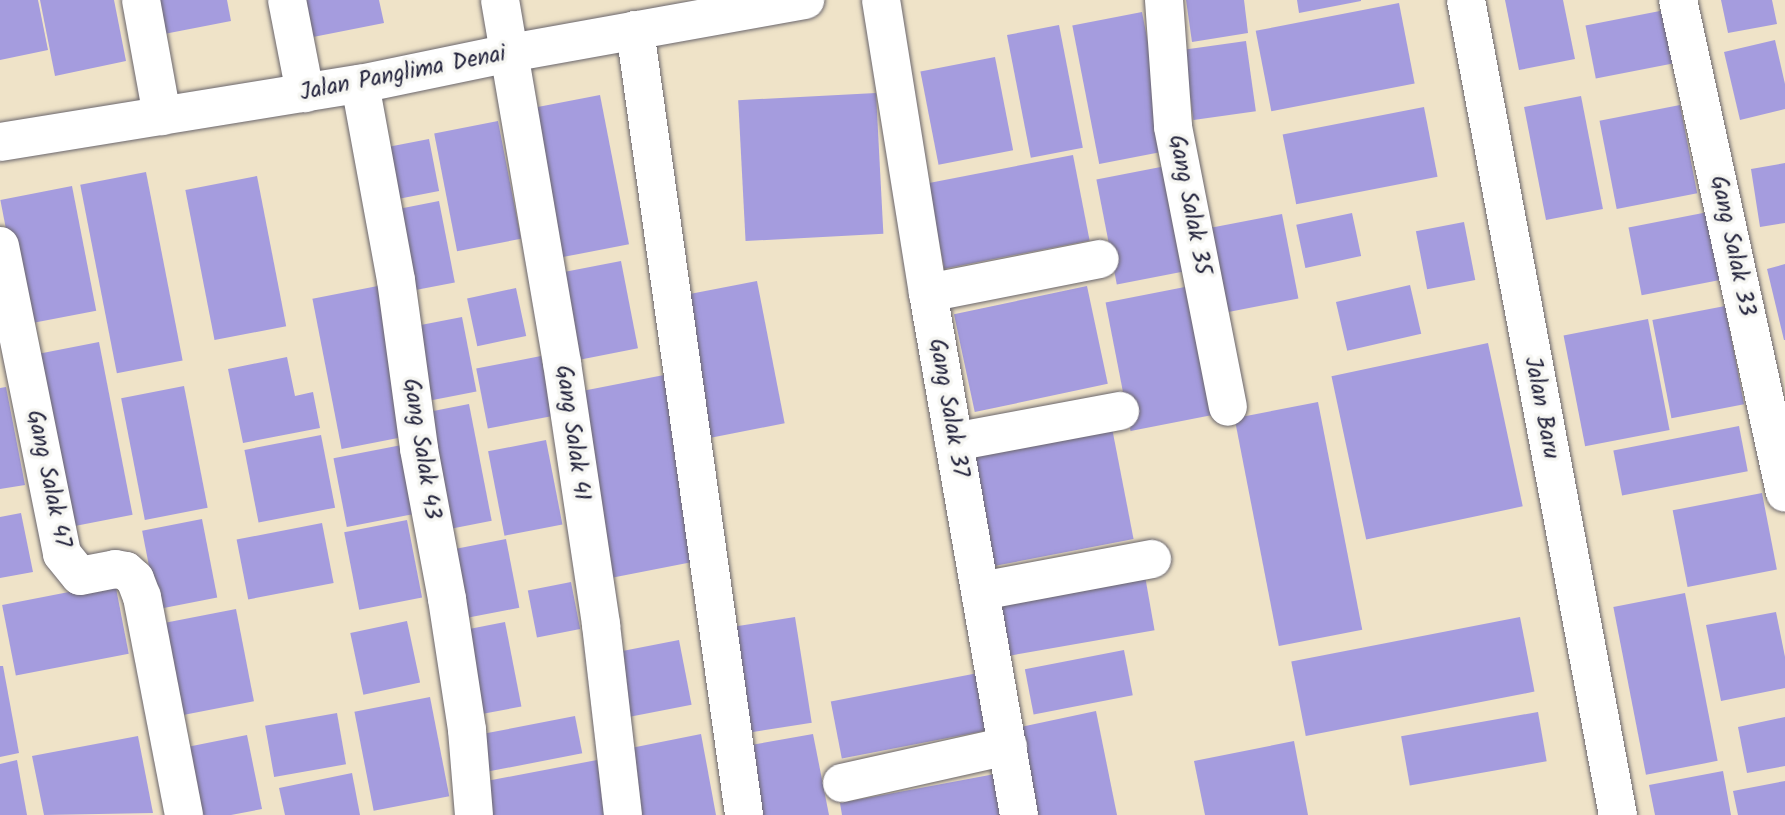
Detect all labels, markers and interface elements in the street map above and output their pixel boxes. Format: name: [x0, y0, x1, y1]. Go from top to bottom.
street label: Jalan Panglima Denai: [298, 41, 508, 107]
street label: Gang Salak 35: [1162, 133, 1216, 277]
street label: Gang Salak 33: [1704, 173, 1760, 319]
street label: Gang Salak 37: [922, 336, 974, 480]
street label: Jalan Baru: [1518, 355, 1564, 461]
street label: Gang Salak 41: [549, 363, 595, 503]
street label: Gang Salak 43: [396, 376, 446, 522]
street label: Gang Salak 47: [20, 408, 76, 550]

